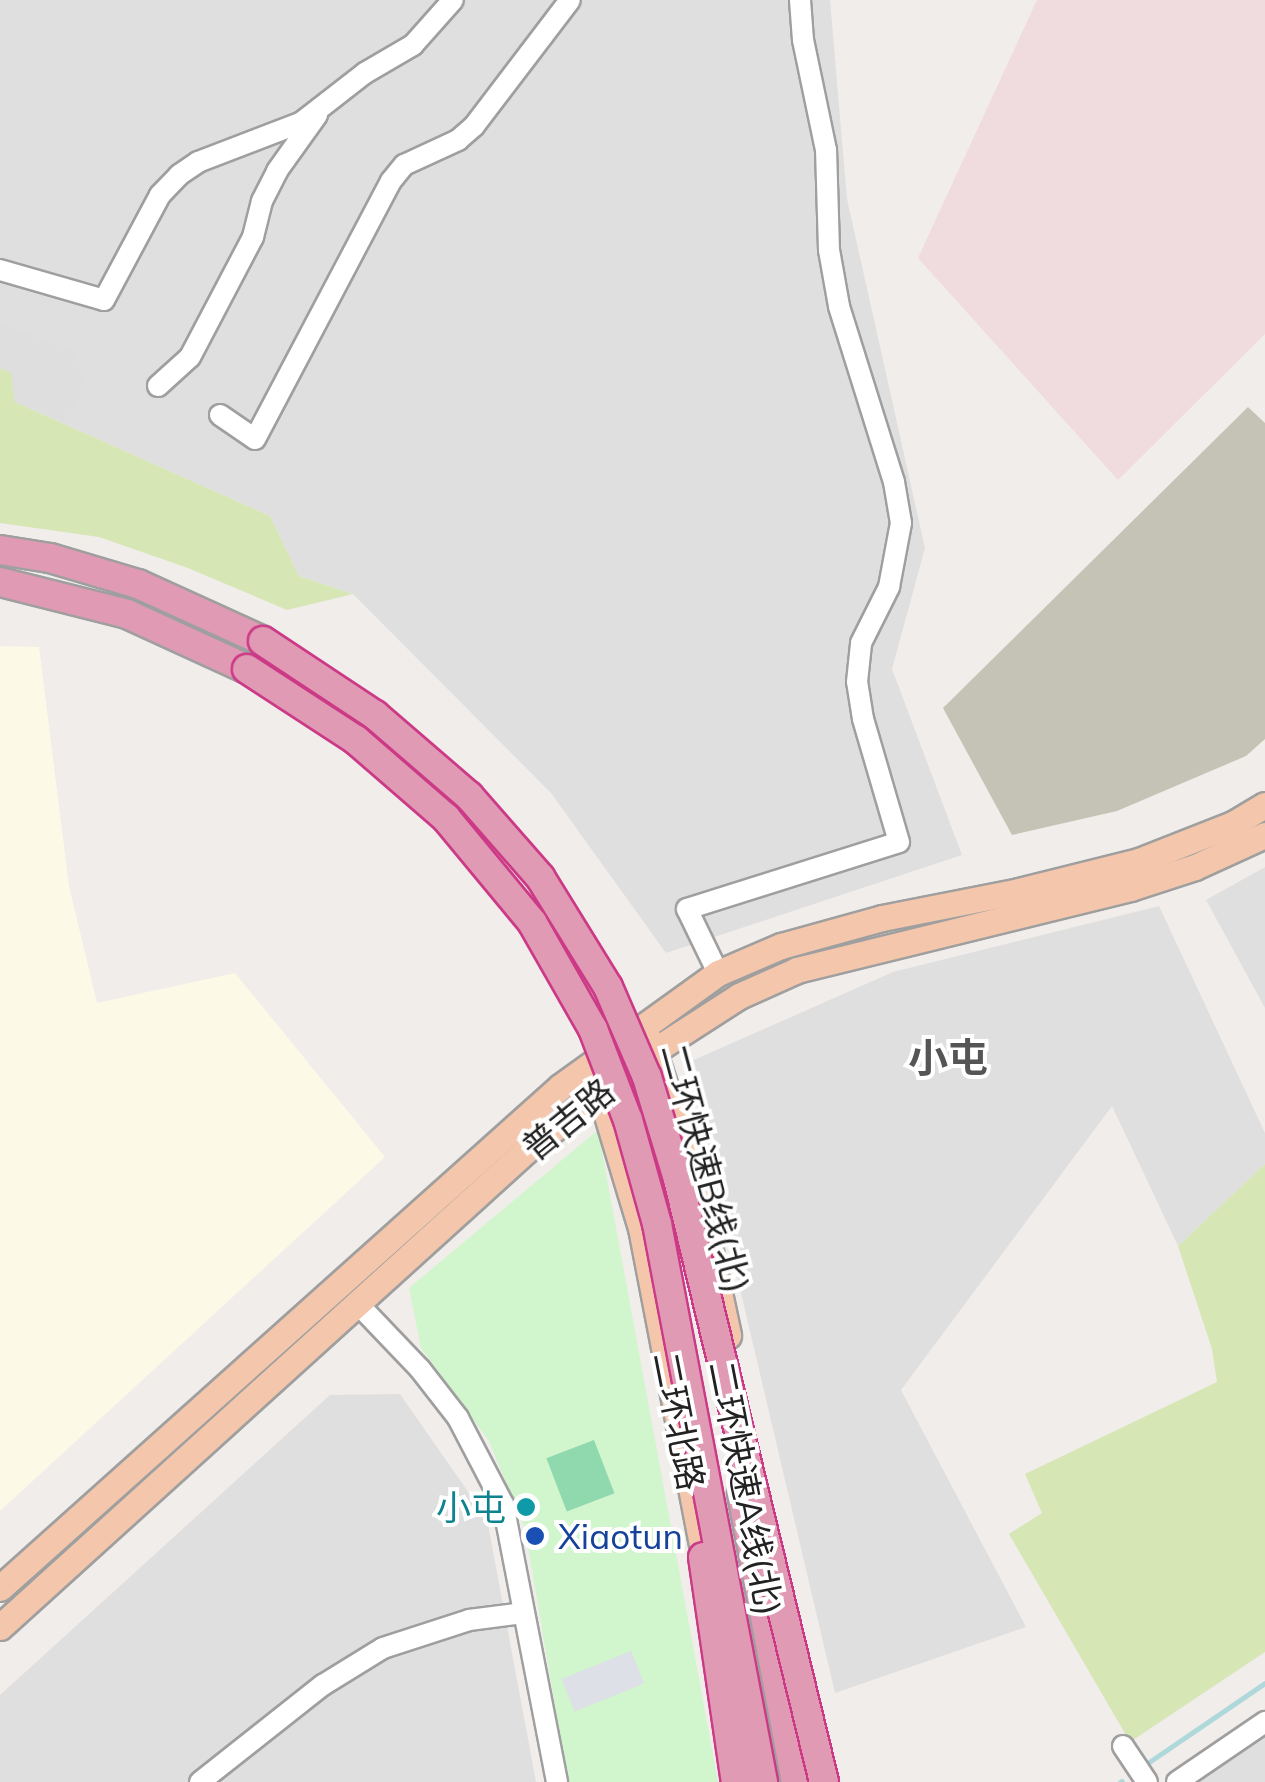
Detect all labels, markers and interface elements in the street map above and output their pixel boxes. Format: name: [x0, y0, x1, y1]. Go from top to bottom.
district label: 小屯: [908, 1033, 988, 1081]
street label: 二环快速B线(北): [653, 1039, 759, 1297]
street label: 普吉路: [514, 1070, 622, 1168]
street label: 二环北路: [645, 1348, 713, 1494]
street label: 二环快速A线(北): [701, 1357, 791, 1619]
place label: 小屯: [436, 1486, 506, 1528]
marker: 小屯: [515, 1496, 537, 1518]
place label: Xiaotun: [558, 1515, 683, 1557]
marker: Xiaotun: [522, 1523, 548, 1549]

